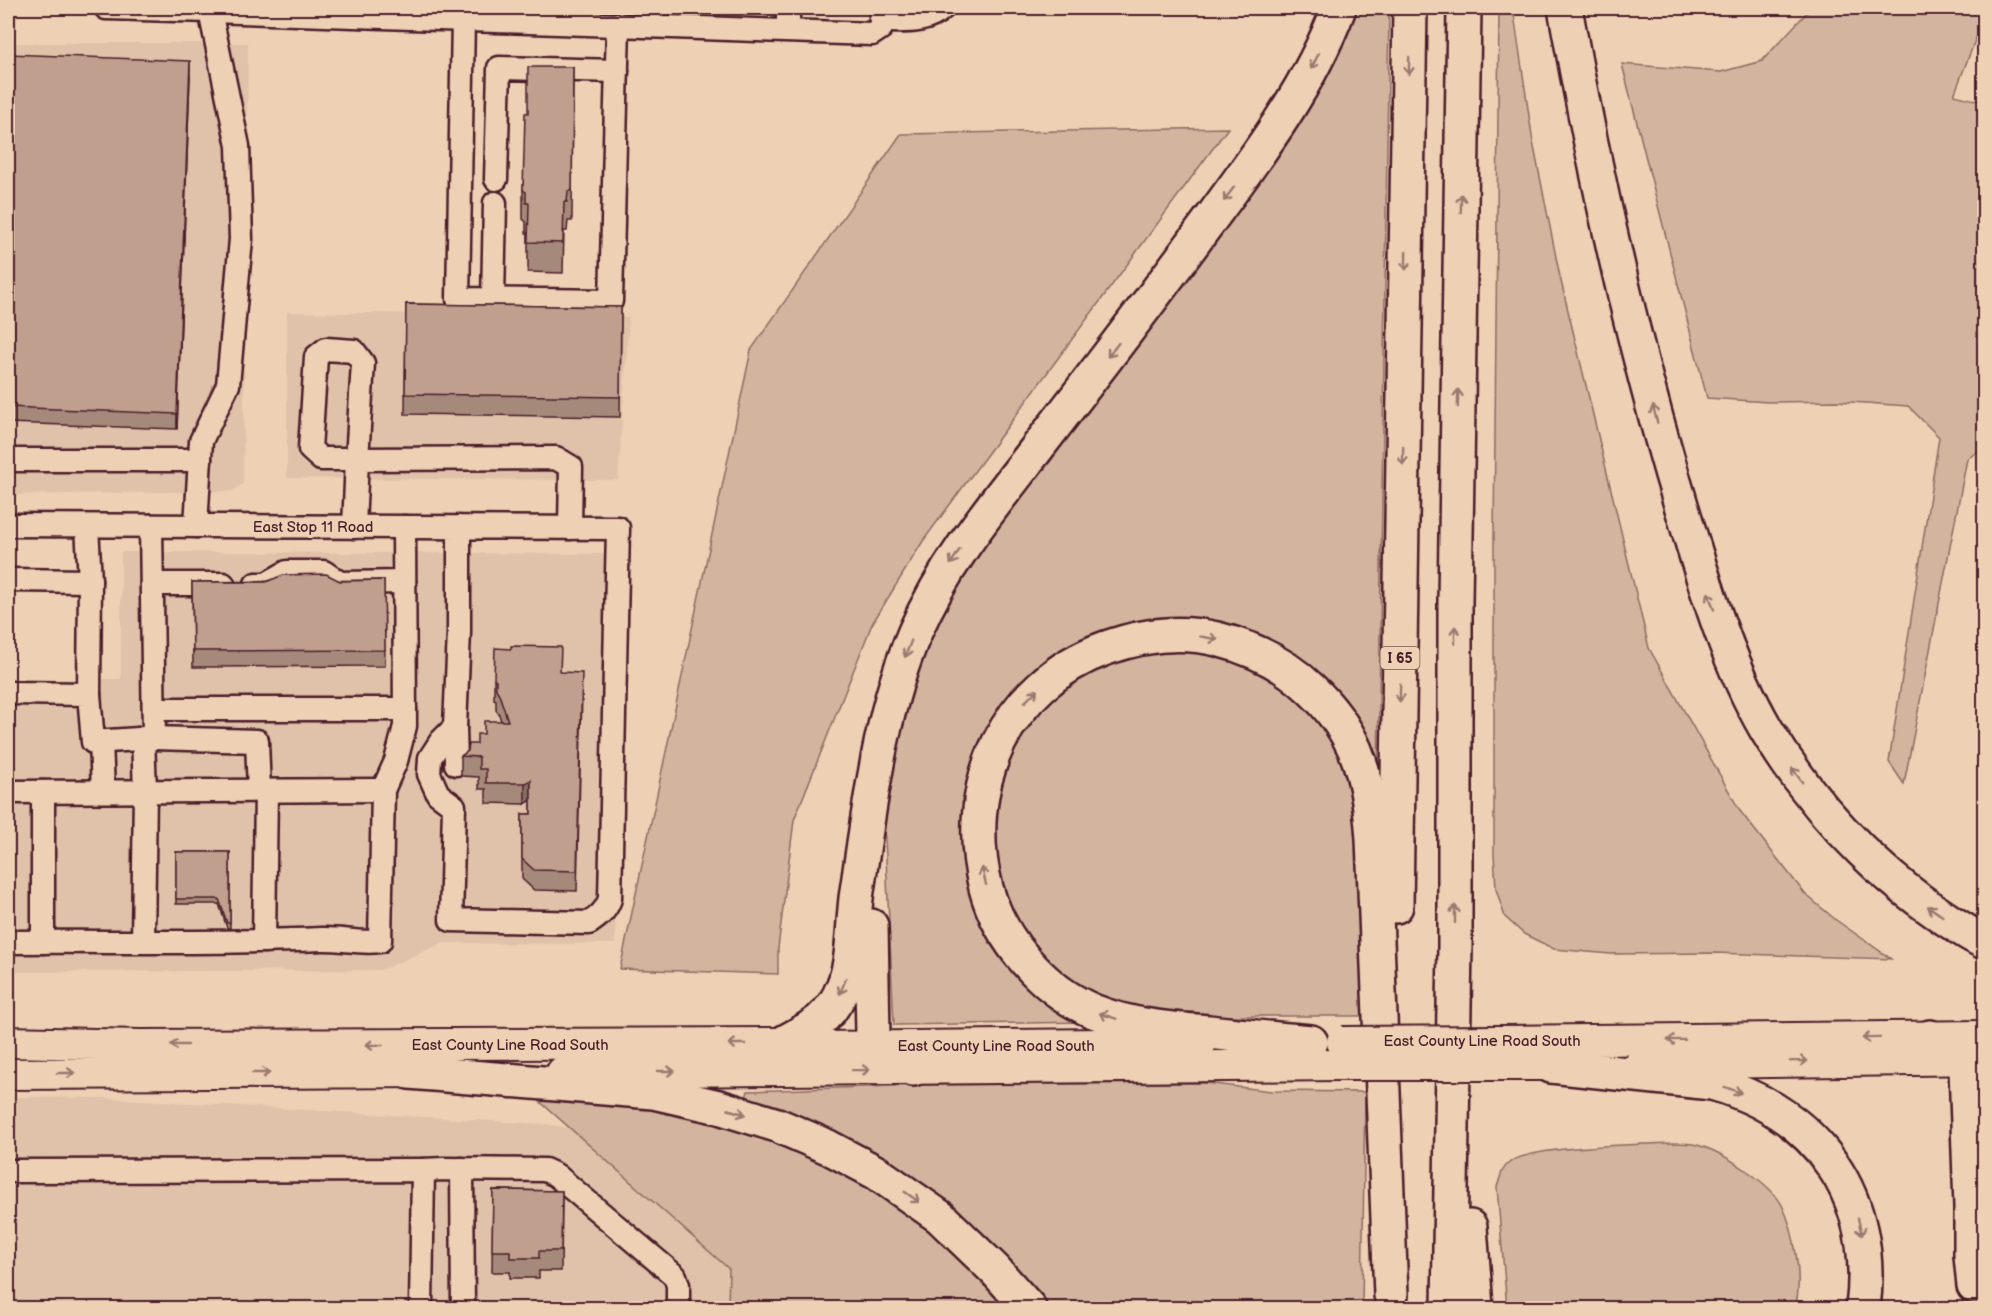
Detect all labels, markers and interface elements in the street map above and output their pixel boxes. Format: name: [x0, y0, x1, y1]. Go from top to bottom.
one-way arrow: [1309, 52, 1321, 70]
one-way arrow: [1403, 55, 1415, 75]
one-way arrow: [1223, 185, 1236, 201]
one-way arrow: [1455, 194, 1467, 214]
one-way arrow: [1400, 250, 1412, 270]
one-way arrow: [1106, 342, 1119, 358]
one-way arrow: [1453, 389, 1464, 409]
one-way arrow: [1649, 405, 1661, 424]
one-way arrow: [1397, 445, 1409, 465]
street label: East Stop 11 Road: [253, 518, 373, 537]
one-way arrow: [949, 548, 961, 565]
one-way arrow: [1705, 592, 1716, 611]
one-way arrow: [1449, 626, 1461, 646]
one-way arrow: [1199, 633, 1219, 644]
one-way arrow: [902, 639, 913, 658]
road number: I 65: [1380, 647, 1420, 669]
one-way arrow: [1394, 682, 1405, 702]
one-way arrow: [1024, 688, 1039, 703]
one-way arrow: [1791, 767, 1803, 783]
one-way arrow: [977, 867, 989, 886]
one-way arrow: [1449, 905, 1461, 925]
one-way arrow: [1927, 905, 1943, 917]
one-way arrow: [837, 977, 848, 995]
one-way arrow: [1099, 1009, 1118, 1020]
street label: East County Line Road South: [1383, 1032, 1581, 1051]
one-way arrow: [1862, 1032, 1882, 1044]
one-way arrow: [1667, 1034, 1687, 1046]
street label: East County Line Road South: [411, 1036, 609, 1055]
street label: East County Line Road South: [897, 1037, 1095, 1056]
one-way arrow: [727, 1038, 747, 1050]
one-way arrow: [169, 1039, 189, 1051]
one-way arrow: [364, 1039, 384, 1051]
one-way arrow: [1788, 1055, 1808, 1067]
one-way arrow: [850, 1064, 870, 1076]
one-way arrow: [655, 1065, 675, 1077]
one-way arrow: [55, 1067, 75, 1079]
one-way arrow: [250, 1067, 270, 1079]
one-way arrow: [1724, 1085, 1742, 1096]
one-way arrow: [728, 1107, 747, 1118]
one-way arrow: [903, 1191, 919, 1203]
one-way arrow: [1854, 1218, 1866, 1237]

